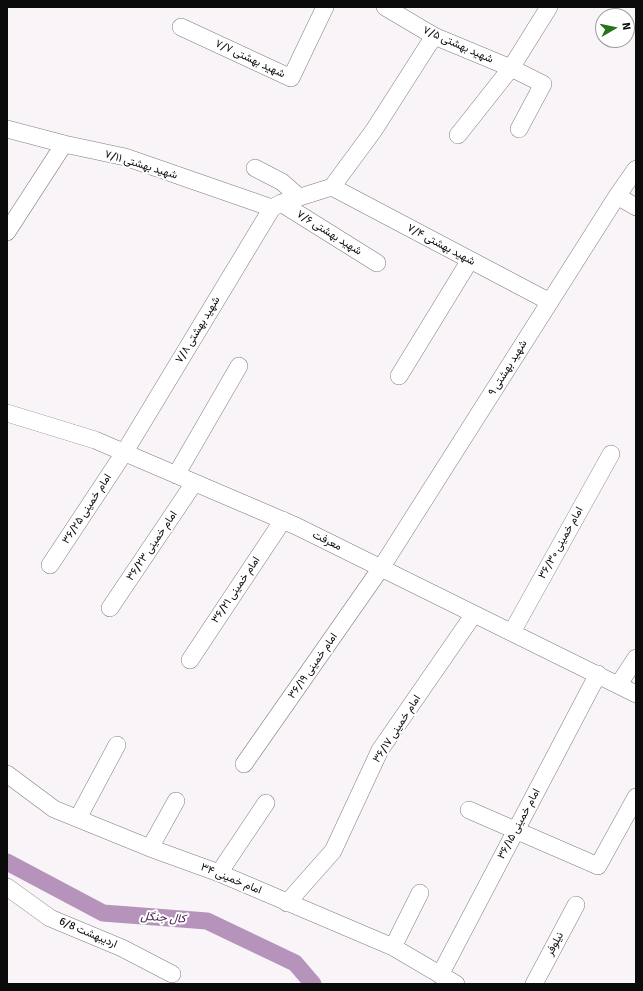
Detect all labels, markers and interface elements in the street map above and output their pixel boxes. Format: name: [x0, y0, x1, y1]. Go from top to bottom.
north arrow: [595, 8, 635, 48]
text: N: [619, 21, 633, 31]
street label: شهید بهشتی ۷/۵: [421, 24, 495, 66]
street label: شهید بهشتی ۷/۷: [213, 37, 287, 81]
street label: شهید بهشتی ۷/۱۱: [103, 148, 179, 182]
street label: شهید بهشتی ۷/۶: [294, 208, 364, 258]
street label: شهید بهشتی ۷/۴: [405, 221, 477, 269]
street label: شهید بهشتی ۷/۸: [173, 294, 223, 366]
street label: شهید بهشتی ۹: [486, 338, 530, 398]
street label: امام خمینی ۳۶/۲۵: [59, 472, 115, 546]
street label: امام خمینی ۳۶/۳۰: [536, 505, 586, 581]
street label: امام خمینی ۳۶/۲۳: [124, 509, 180, 583]
street label: معرفت: [310, 528, 344, 554]
street label: امام خمینی ۳۶/۲۱: [209, 554, 263, 626]
street label: امام خمینی ۳۶/۱۹: [286, 631, 340, 701]
street label: امام خمینی ۳۶/۱۷: [370, 693, 424, 765]
street label: امام خمینی ۳۶/۱۵: [495, 786, 543, 862]
street label: امام خمینی ۳۴: [199, 861, 263, 897]
water label: کال جنگل: [140, 909, 186, 927]
street label: اردیبهشت 6/8: [57, 915, 119, 951]
street label: نیلوفر: [543, 930, 567, 958]

